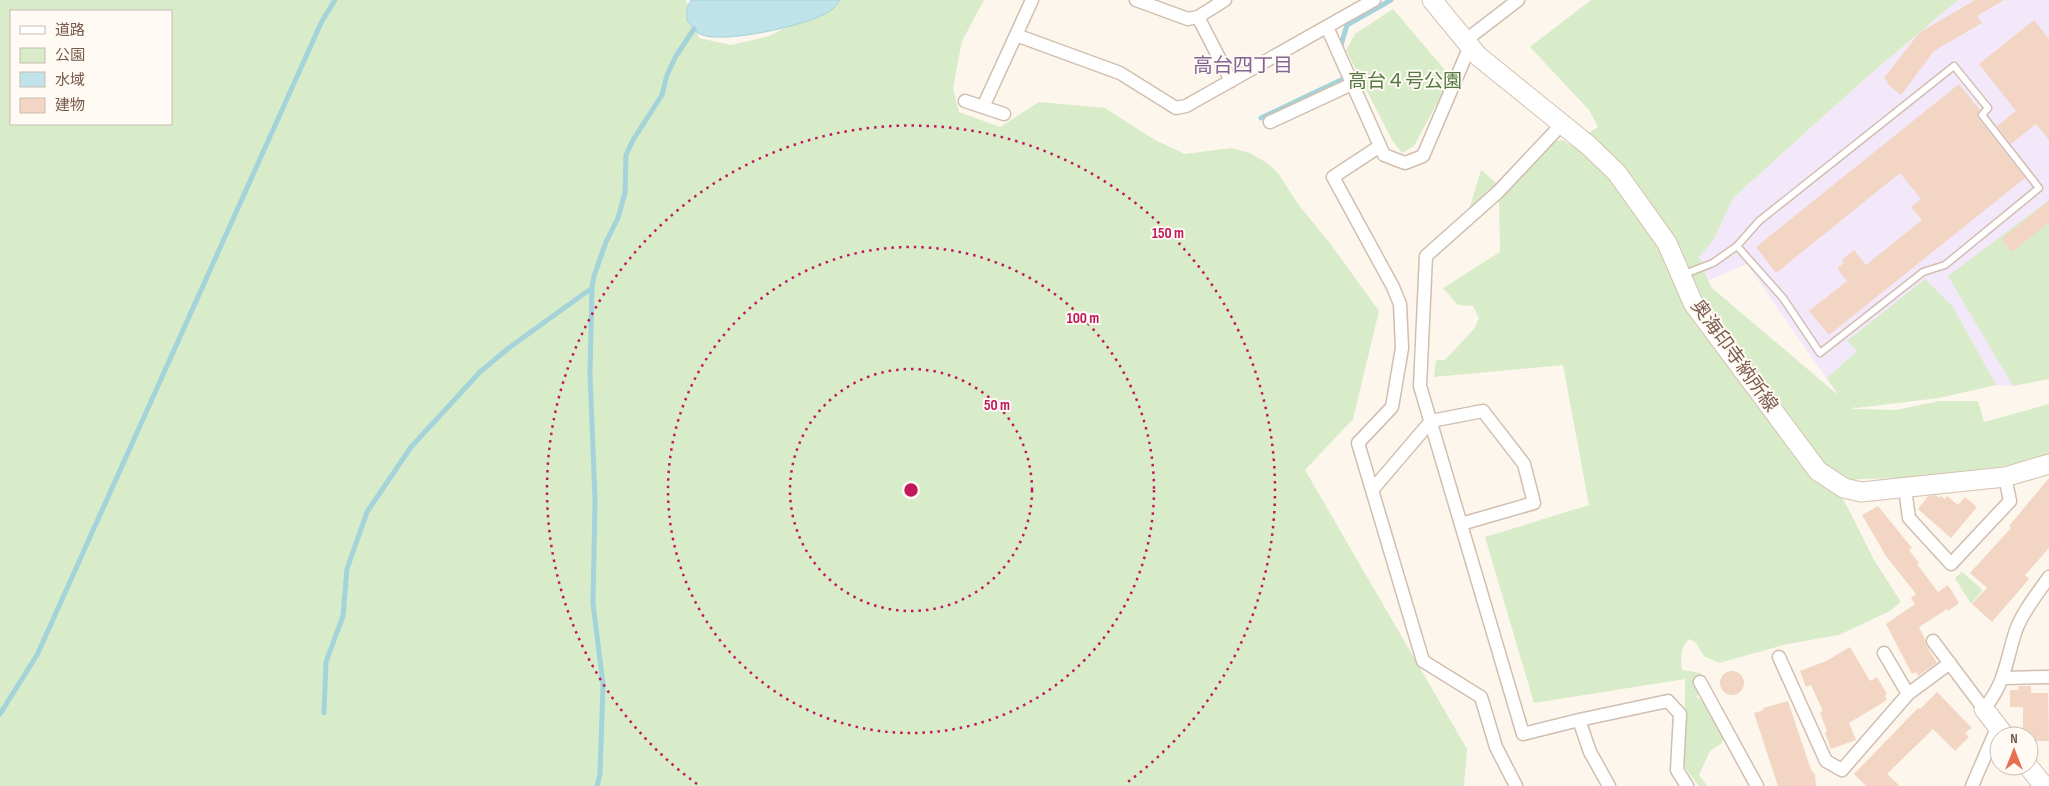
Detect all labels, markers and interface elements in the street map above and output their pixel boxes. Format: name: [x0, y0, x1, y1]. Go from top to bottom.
legend: [10, 10, 172, 125]
text: 道路: [55, 21, 85, 40]
text: 公園: [55, 46, 85, 65]
district label: 高台四丁目: [1193, 54, 1293, 78]
park label: 高台４号公園: [1348, 70, 1462, 93]
text: 水域: [55, 71, 85, 90]
text: 建物: [55, 96, 85, 115]
text: 150 m: [1152, 224, 1184, 243]
street label: 奥海印寺納所線: [1686, 295, 1782, 417]
text: 100 m: [1067, 309, 1099, 328]
text: 50 m: [984, 396, 1010, 415]
centre of rings: [902, 481, 920, 499]
north arrow: [1989, 726, 2039, 776]
text: N: [2010, 730, 2018, 747]

